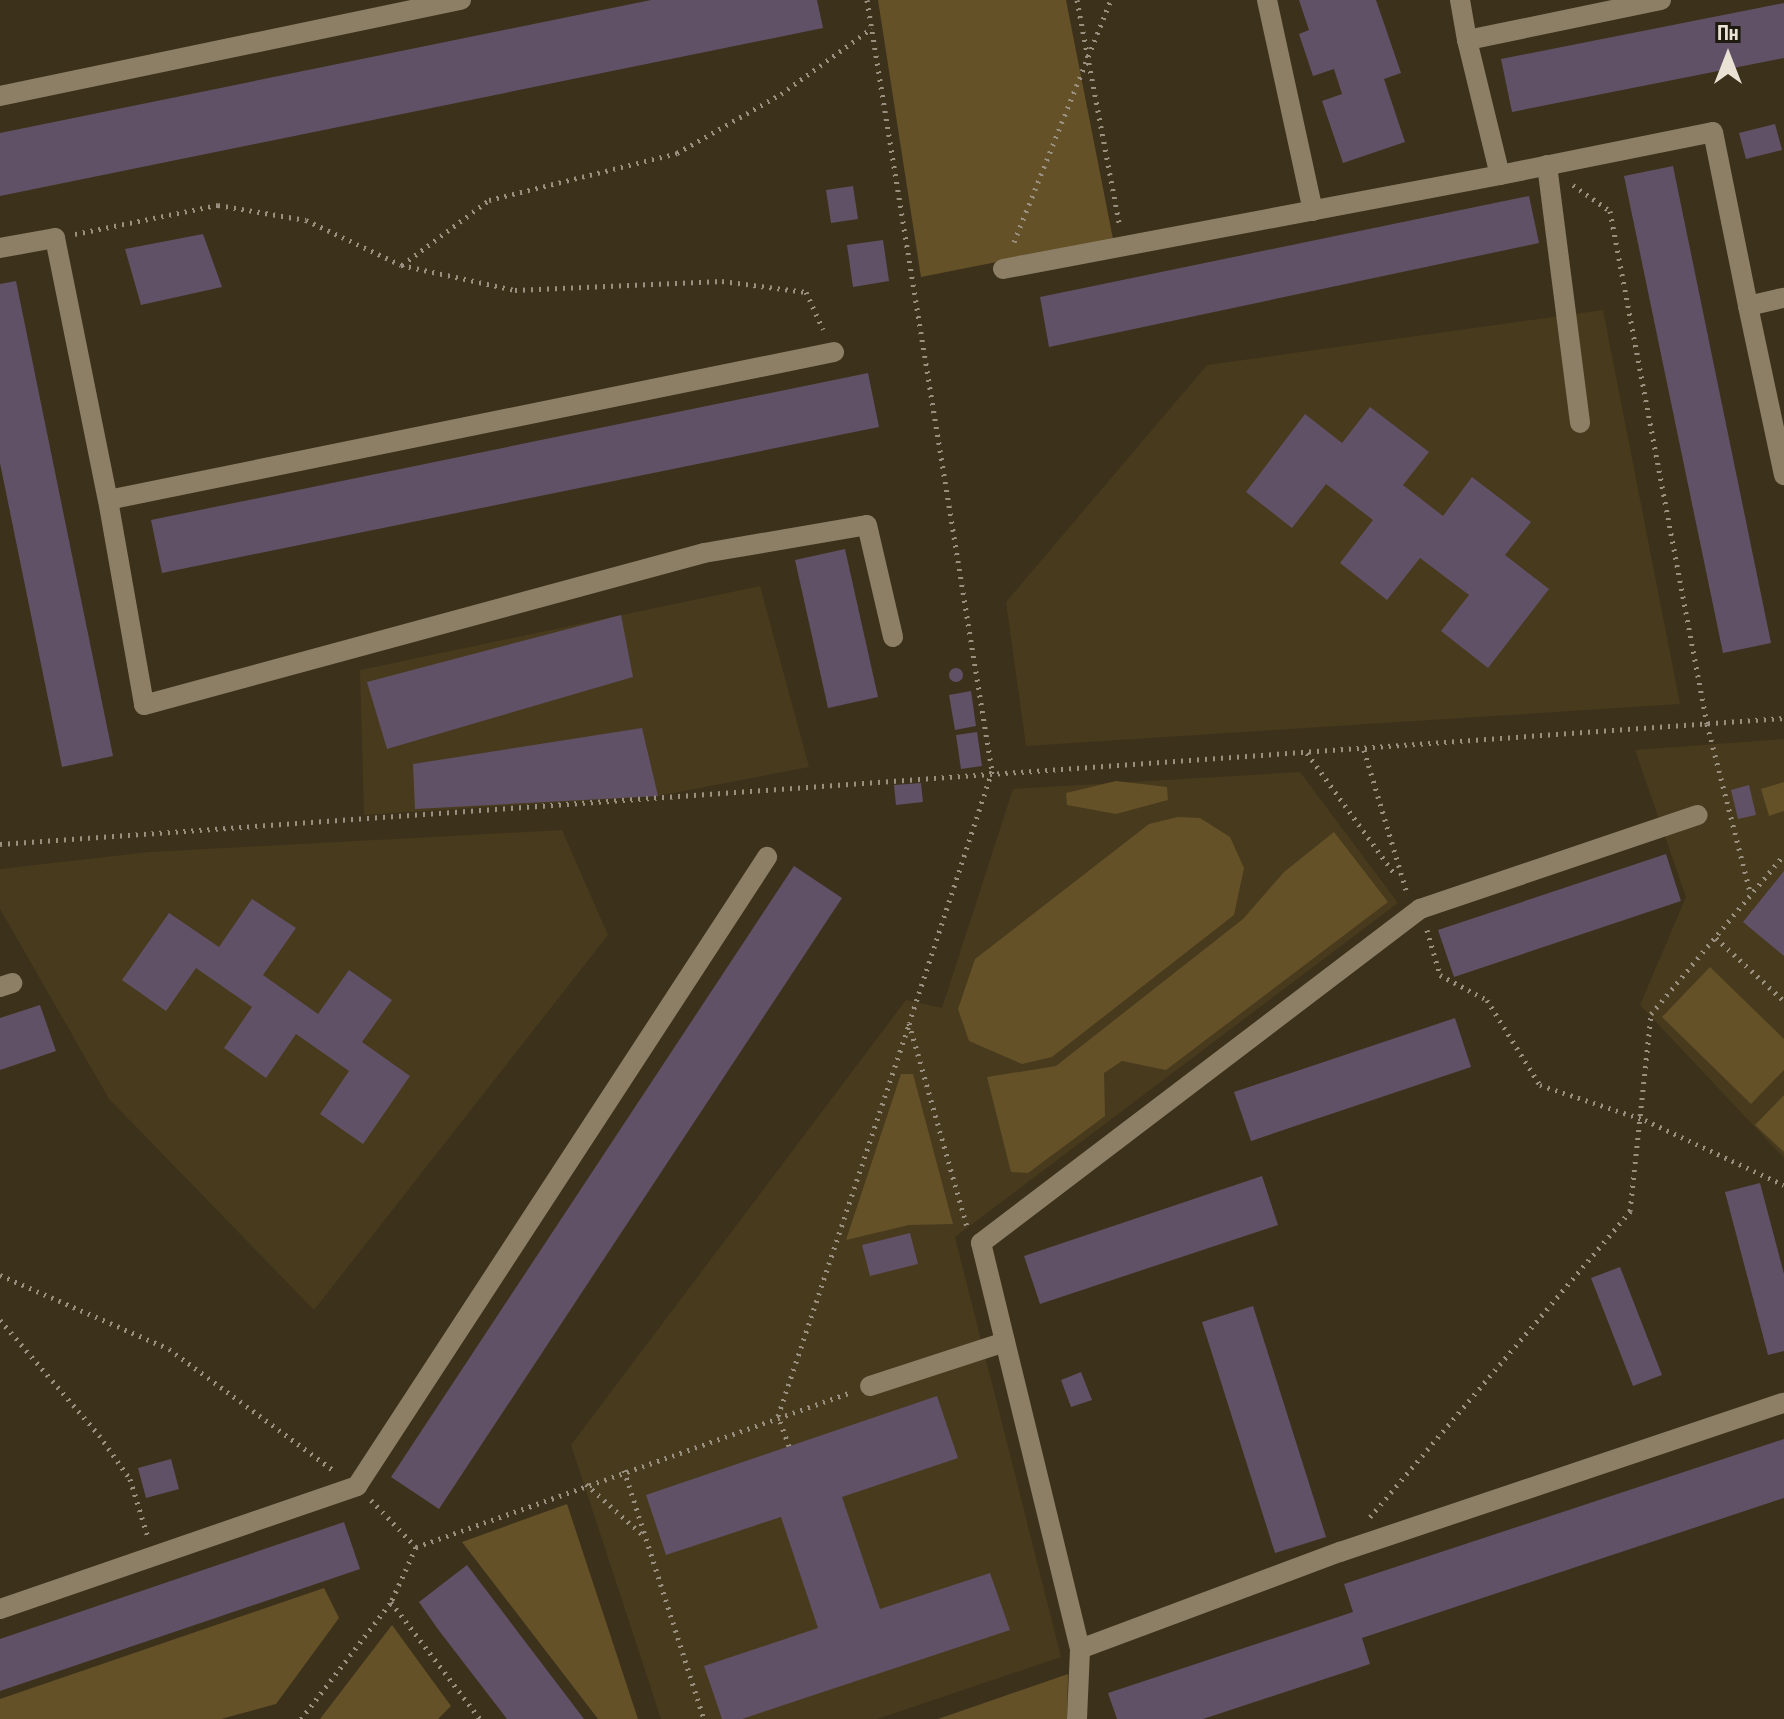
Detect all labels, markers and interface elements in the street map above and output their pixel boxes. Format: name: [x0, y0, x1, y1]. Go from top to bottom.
north arrow: [1688, 16, 1768, 96]
text: Пн: [1717, 18, 1739, 46]

